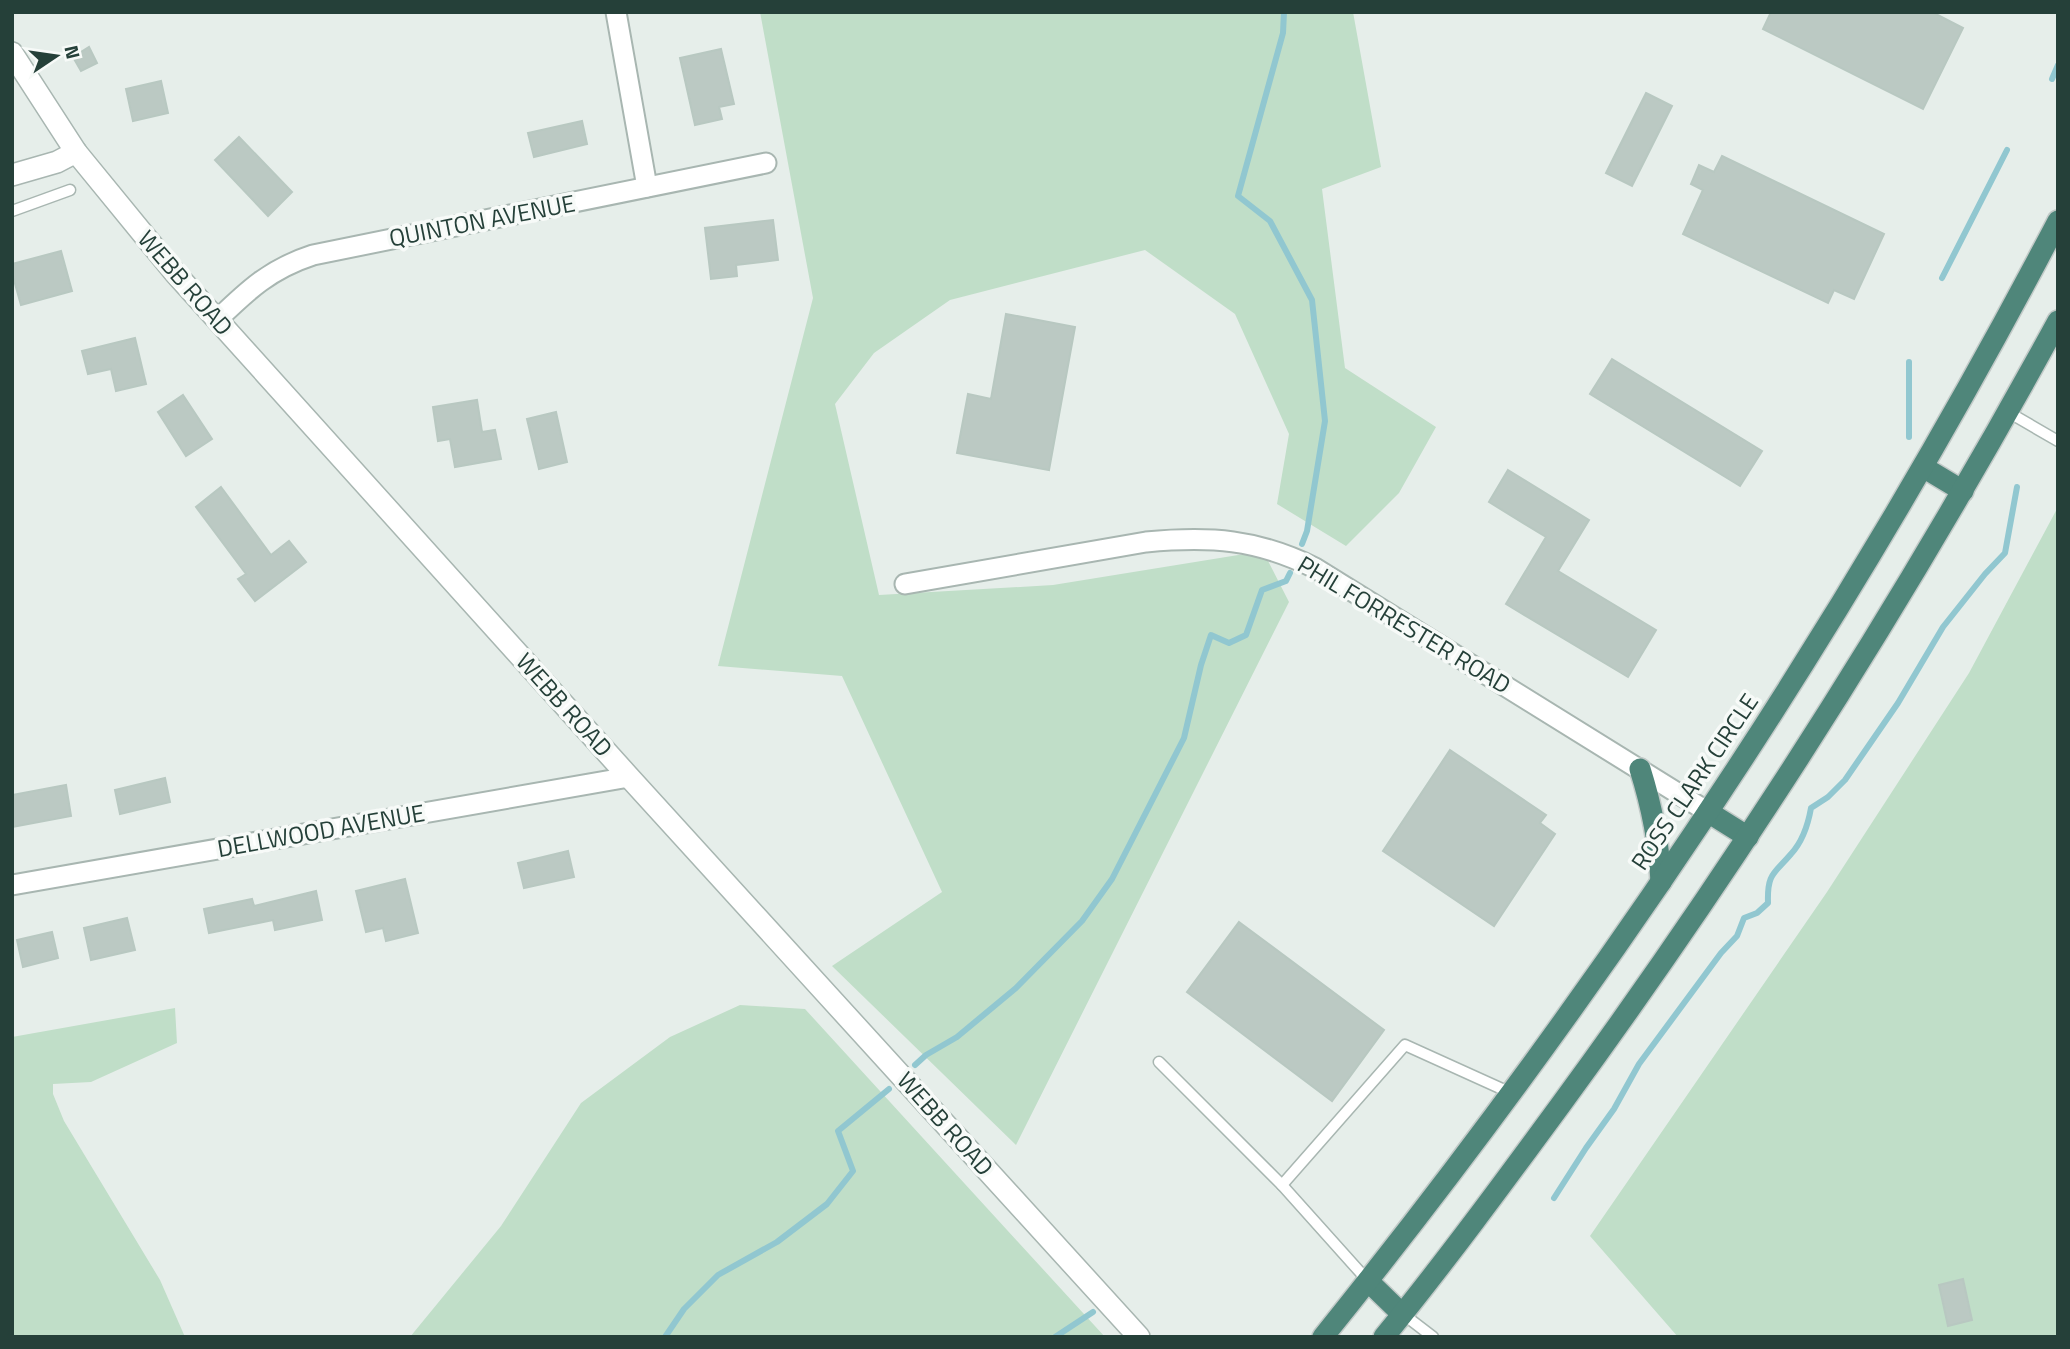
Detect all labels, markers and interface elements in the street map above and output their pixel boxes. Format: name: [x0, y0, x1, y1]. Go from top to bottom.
north arrow: [21, 21, 91, 91]
text: N: [57, 42, 89, 62]
street label: QUINTON AVENUE: [386, 184, 578, 256]
street label: WEBB ROAD: [130, 222, 242, 343]
street label: PHIL FORRESTER ROAD: [1291, 546, 1518, 702]
street label: WEBB ROAD: [508, 644, 621, 764]
street label: ROSS CLARK CIRCLE: [1622, 686, 1767, 877]
street label: DELLWOOD AVENUE: [214, 794, 427, 866]
street label: WEBB ROAD: [889, 1063, 1002, 1183]

